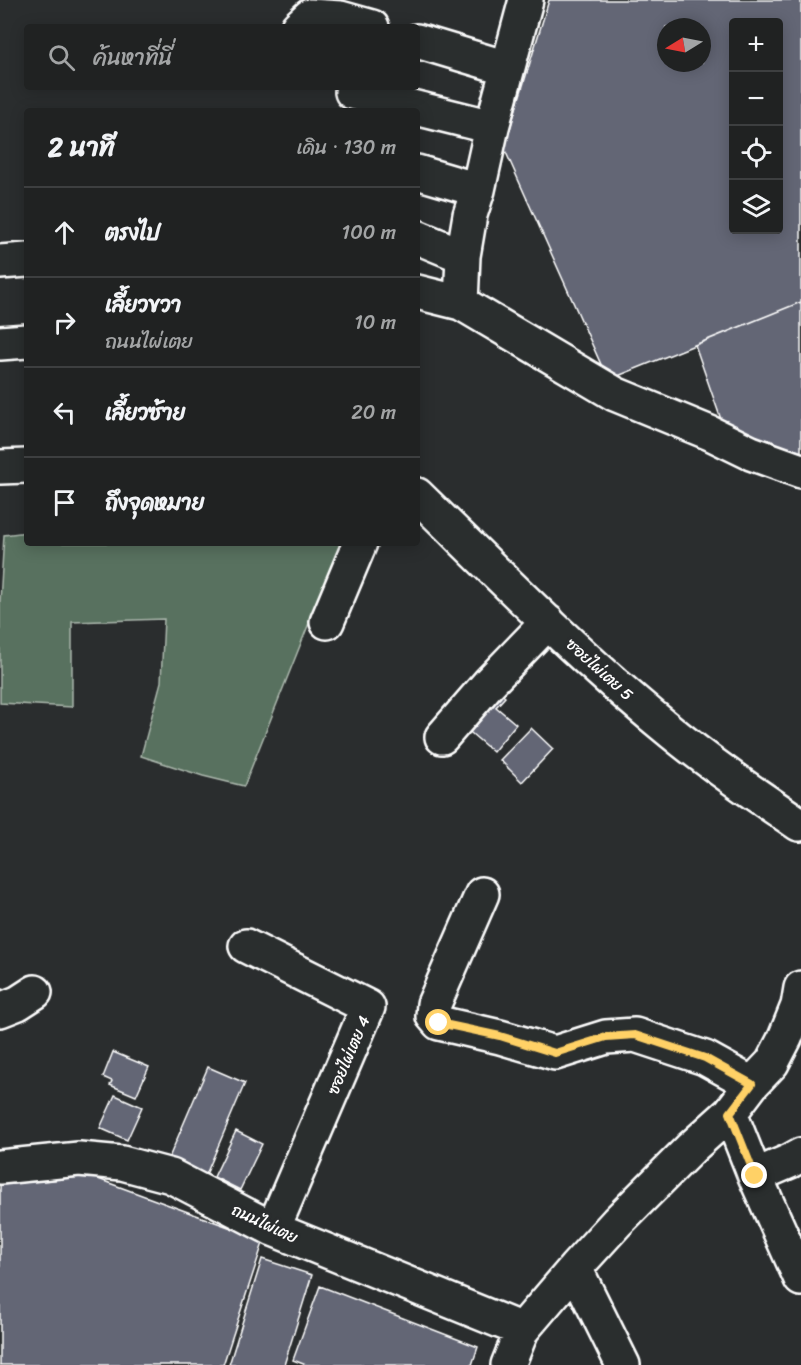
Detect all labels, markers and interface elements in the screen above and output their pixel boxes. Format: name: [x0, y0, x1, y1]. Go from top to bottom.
north arrow: [657, 18, 711, 72]
map controls: [729, 18, 783, 234]
button: +: [729, 18, 783, 72]
search box: [24, 24, 420, 90]
text: ค้นหาที่นี่: [93, 38, 173, 77]
icon: search: [45, 41, 78, 74]
button: −: [729, 72, 783, 126]
text: 2 นาที: [48, 124, 115, 170]
button: locate: [729, 126, 783, 180]
text: เดิน · 130 m: [297, 130, 396, 165]
button: layers: [729, 180, 783, 234]
text: ตรงไป: [105, 213, 160, 252]
text: 100 m: [342, 215, 396, 250]
icon: ahead: [48, 216, 81, 249]
text: เลี้ยวขวา: [105, 285, 181, 324]
text: 10 m: [354, 305, 396, 340]
icon: right: [48, 306, 81, 339]
text: ถนนไผ่เตย: [105, 324, 193, 359]
text: เลี้ยวซ้าย: [105, 393, 185, 432]
text: 20 m: [351, 395, 396, 430]
icon: left: [48, 396, 81, 429]
text: ถึงจุดหมาย: [105, 483, 204, 522]
icon: arrive: [48, 486, 81, 519]
street label: ซอยไผ่เตย 5: [559, 631, 641, 708]
route start: [425, 1009, 451, 1035]
street label: ซอยไผ่เตย 4: [319, 1011, 378, 1099]
route end: [741, 1162, 767, 1188]
street label: ถนนไผ่เตย: [227, 1195, 303, 1252]

